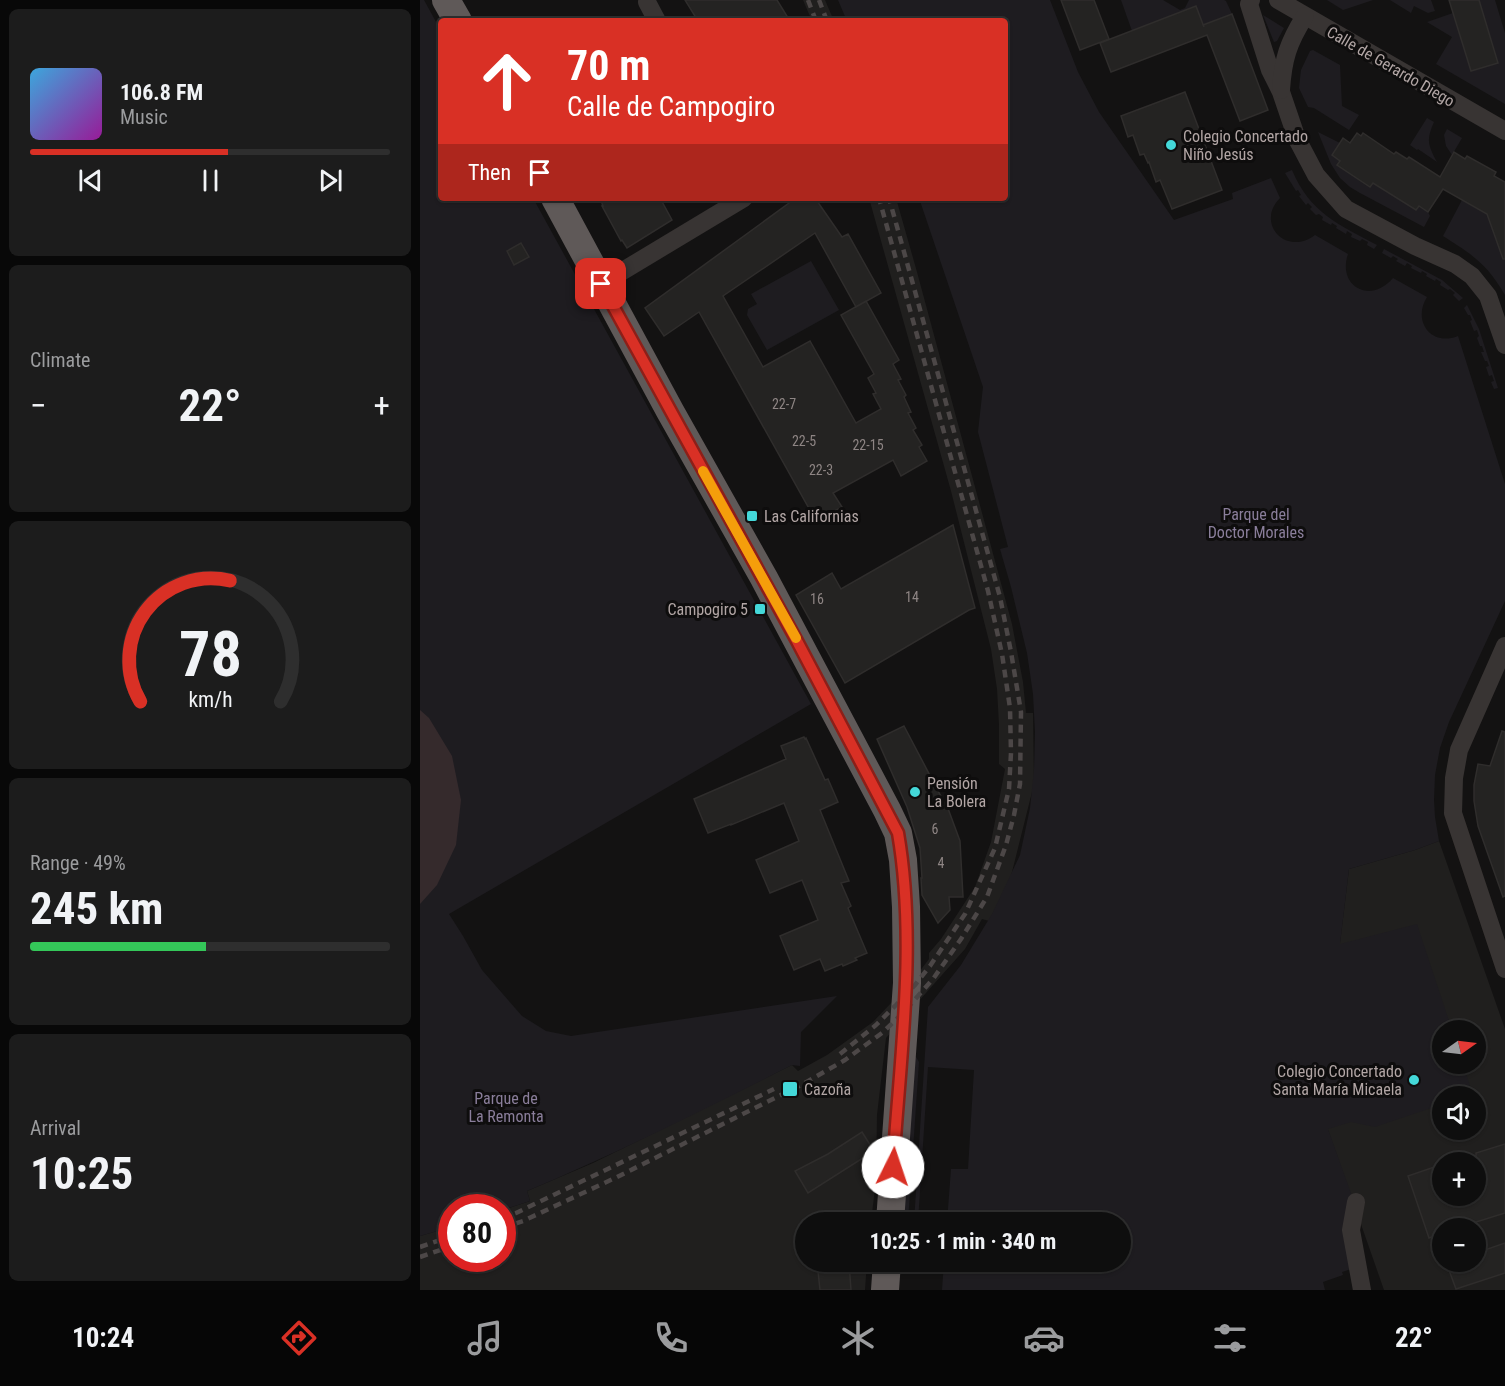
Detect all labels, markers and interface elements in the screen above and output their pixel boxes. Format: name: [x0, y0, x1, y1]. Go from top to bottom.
street label: Calle de Gerardo Diego: [1324, 22, 1458, 111]
text: 70 m: [567, 41, 650, 90]
icon: ahead: [468, 42, 546, 120]
text: 106.8 FM: [120, 80, 203, 105]
text: Calle de Campogiro: [567, 91, 775, 123]
text: Music: [120, 105, 168, 129]
place label: Colegio Concertado Niño Jesús: [1183, 127, 1308, 164]
marker: Colegio Concertado Niño Jesús: [1164, 138, 1178, 152]
icon: arrive: [523, 156, 556, 189]
text: Then: [468, 160, 511, 185]
icon: previous: [74, 164, 107, 197]
icon: pause: [194, 164, 227, 197]
icon: next: [314, 164, 347, 197]
pin: [575, 258, 626, 309]
icon: arrive: [584, 267, 617, 300]
text: Climate: [30, 348, 90, 372]
text: 22°: [179, 379, 242, 432]
text: −: [30, 386, 47, 425]
text: +: [374, 386, 390, 425]
house number: 22-7: [772, 396, 796, 412]
house number: 22-5: [792, 433, 816, 449]
house number: 22-15: [852, 437, 884, 453]
house number: 22-3: [809, 462, 833, 478]
park label: Parque del Doctor Morales: [1208, 505, 1304, 542]
place label: Las Californias: [764, 507, 859, 526]
marker: Las Californias: [745, 509, 759, 523]
house number: 14: [905, 589, 919, 605]
house number: 16: [810, 591, 824, 607]
place label: Campogiro 5: [667, 600, 748, 619]
marker: Campogiro 5: [753, 602, 767, 616]
text: 78: [178, 618, 242, 691]
text: km/h: [188, 687, 232, 712]
place label: Pensión La Bolera: [927, 774, 986, 811]
marker: Pensión La Bolera: [908, 785, 922, 799]
house number: 6: [932, 821, 939, 837]
text: Range · 49%: [30, 851, 126, 875]
house number: 4: [938, 855, 945, 871]
text: 245 km: [30, 882, 163, 935]
north arrow: [1432, 1020, 1486, 1074]
map controls: [1432, 1020, 1486, 1272]
place label: Colegio Concertado Santa María Micaela: [1273, 1062, 1402, 1099]
marker: Colegio Concertado Santa María Micaela: [1407, 1073, 1421, 1087]
marker: Cazoña: [781, 1080, 799, 1098]
place label: Cazoña: [804, 1080, 851, 1099]
button: sound: [1432, 1086, 1486, 1140]
park label: Parque de La Remonta: [468, 1089, 544, 1126]
text: Arrival: [30, 1116, 81, 1140]
position arrow: [861, 1135, 925, 1199]
text: 10:25: [30, 1147, 133, 1200]
button: +: [1432, 1152, 1486, 1206]
speed limit sign: 80: [438, 1194, 516, 1272]
button: −: [1432, 1218, 1486, 1272]
text: 10:25 · 1 min · 340 m: [870, 1229, 1056, 1254]
icon: directions: [278, 1317, 320, 1359]
icon: music: [464, 1317, 506, 1359]
icon: phone: [650, 1317, 692, 1359]
icon: climate: [837, 1317, 879, 1359]
icon: car: [1023, 1317, 1065, 1359]
icon: filters: [1209, 1317, 1251, 1359]
text: 10:24: [72, 1322, 134, 1354]
text: 22°: [1395, 1322, 1433, 1354]

